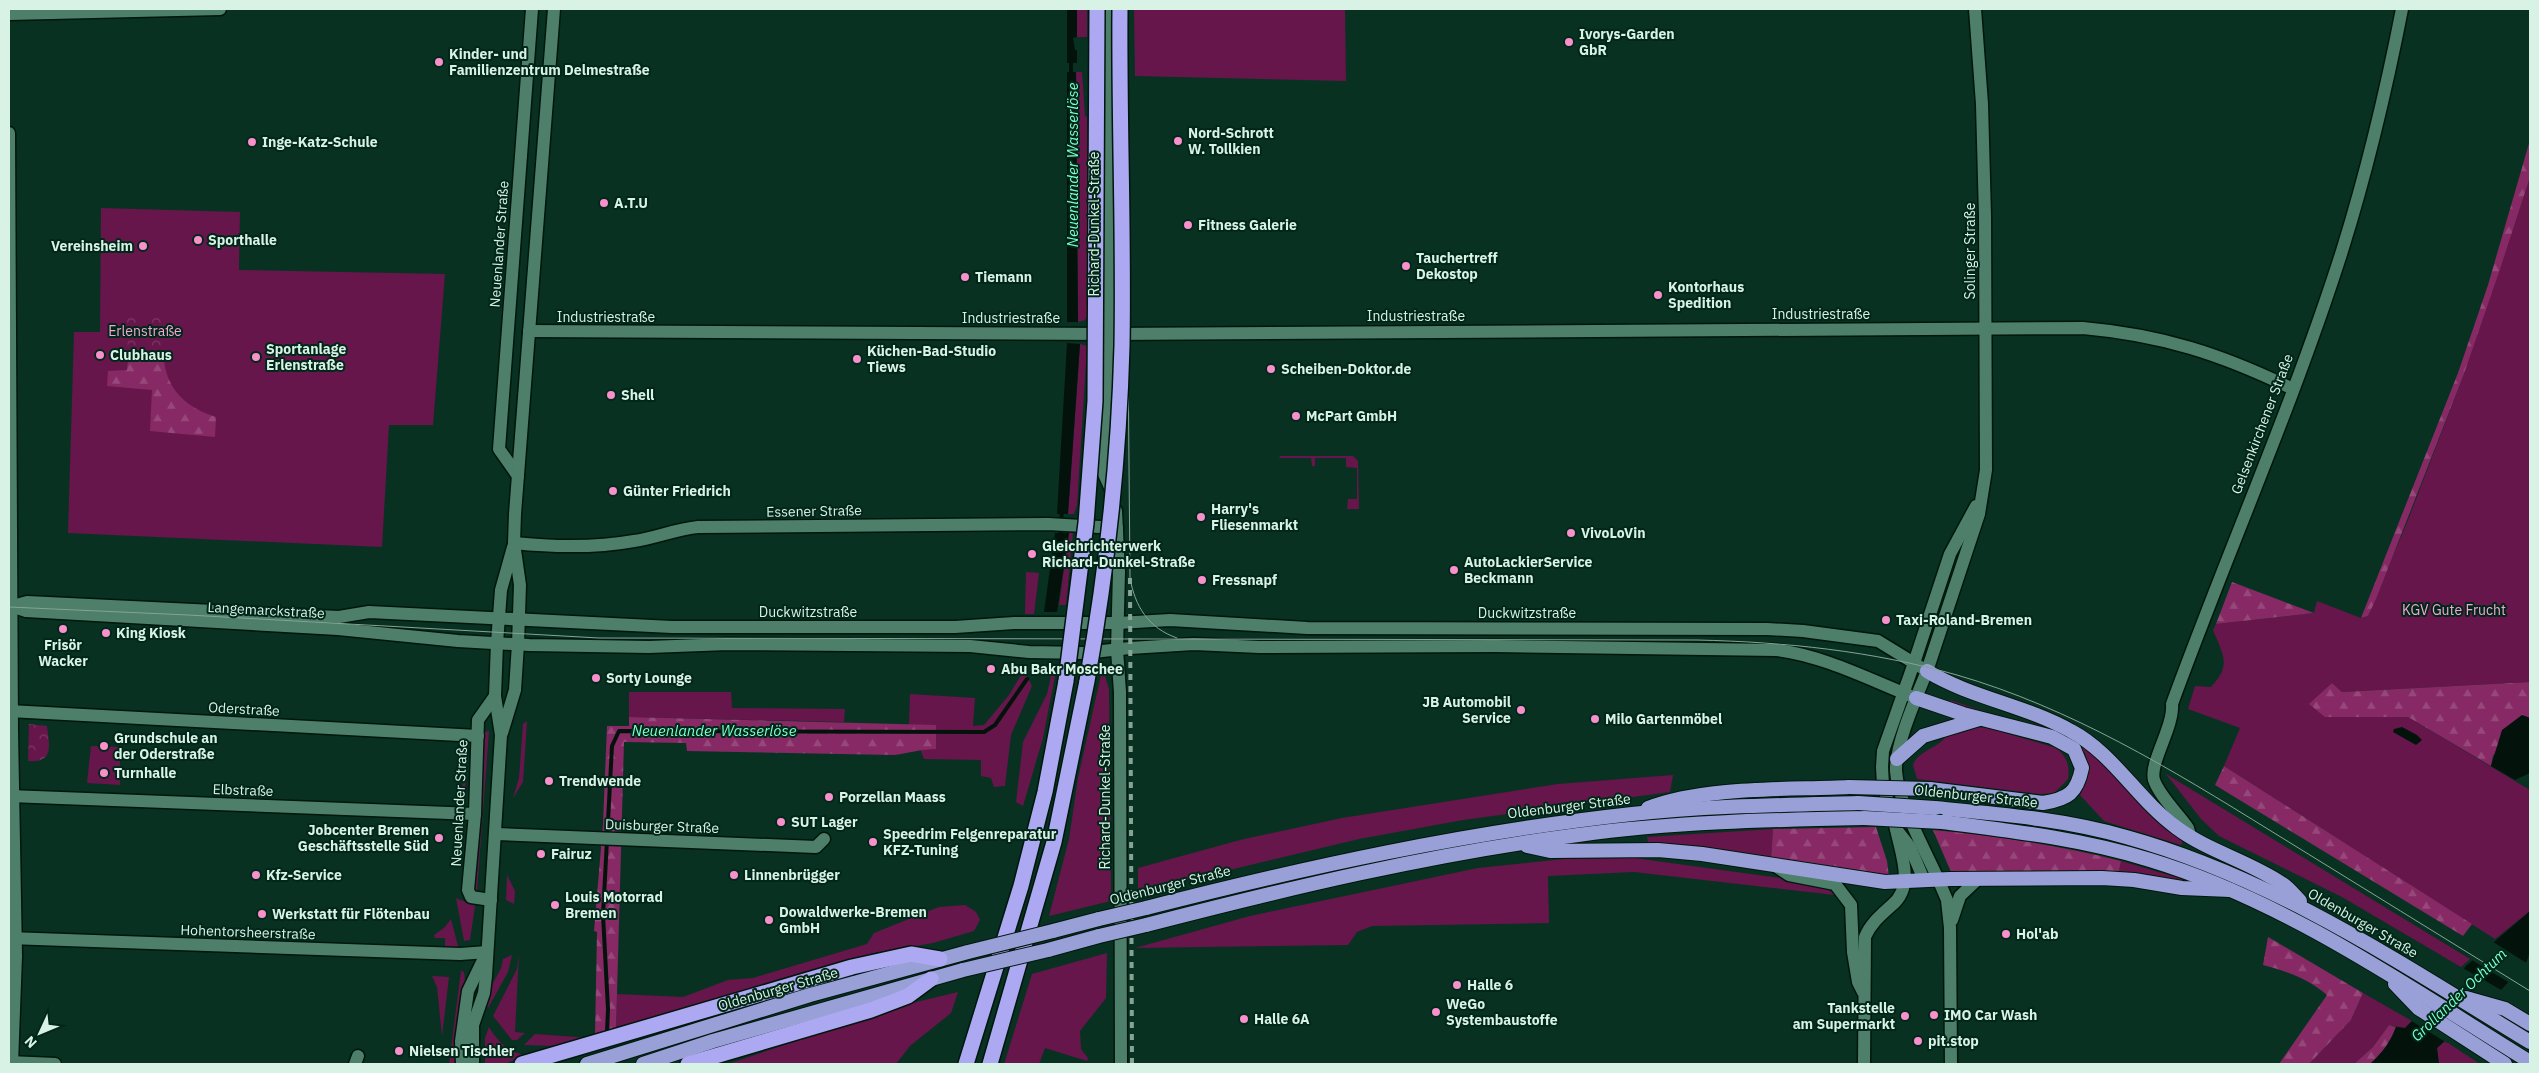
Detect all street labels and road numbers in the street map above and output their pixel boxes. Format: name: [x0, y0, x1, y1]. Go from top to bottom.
street label: Richard-Dunkel-Straße: [1085, 151, 1103, 297]
street label: Neuenlander Straße: [486, 180, 512, 308]
street label: Solinger Straße: [1961, 202, 1979, 299]
street label: Industriestraße: [1772, 305, 1871, 323]
street label: Industriestraße: [1367, 307, 1466, 325]
street label: Industriestraße: [557, 308, 656, 326]
street label: Industriestraße: [962, 309, 1061, 327]
street label: Gelsenkirchener Straße: [2227, 351, 2297, 497]
street label: Essener Straße: [766, 501, 862, 521]
street label: Langemarckstraße: [207, 598, 325, 622]
street label: Duckwitzstraße: [759, 603, 857, 621]
street label: Duckwitzstraße: [1478, 604, 1576, 622]
street label: Oderstraße: [208, 698, 281, 720]
street label: Richard-Dunkel-Straße: [1096, 724, 1114, 870]
street label: Neuenlander Straße: [447, 739, 471, 867]
street label: Elbstraße: [212, 780, 274, 800]
street label: Oldenburger Straße: [1913, 781, 2039, 811]
street label: Oldenburger Straße: [1506, 789, 1632, 822]
street label: Duisburger Straße: [605, 815, 720, 837]
street label: Oldenburger Straße: [1108, 861, 1233, 909]
street label: Oldenburger Straße: [2305, 884, 2421, 962]
street label: Hohentorsheerstraße: [180, 921, 316, 943]
street label: Oldenburger Straße: [716, 963, 840, 1015]

